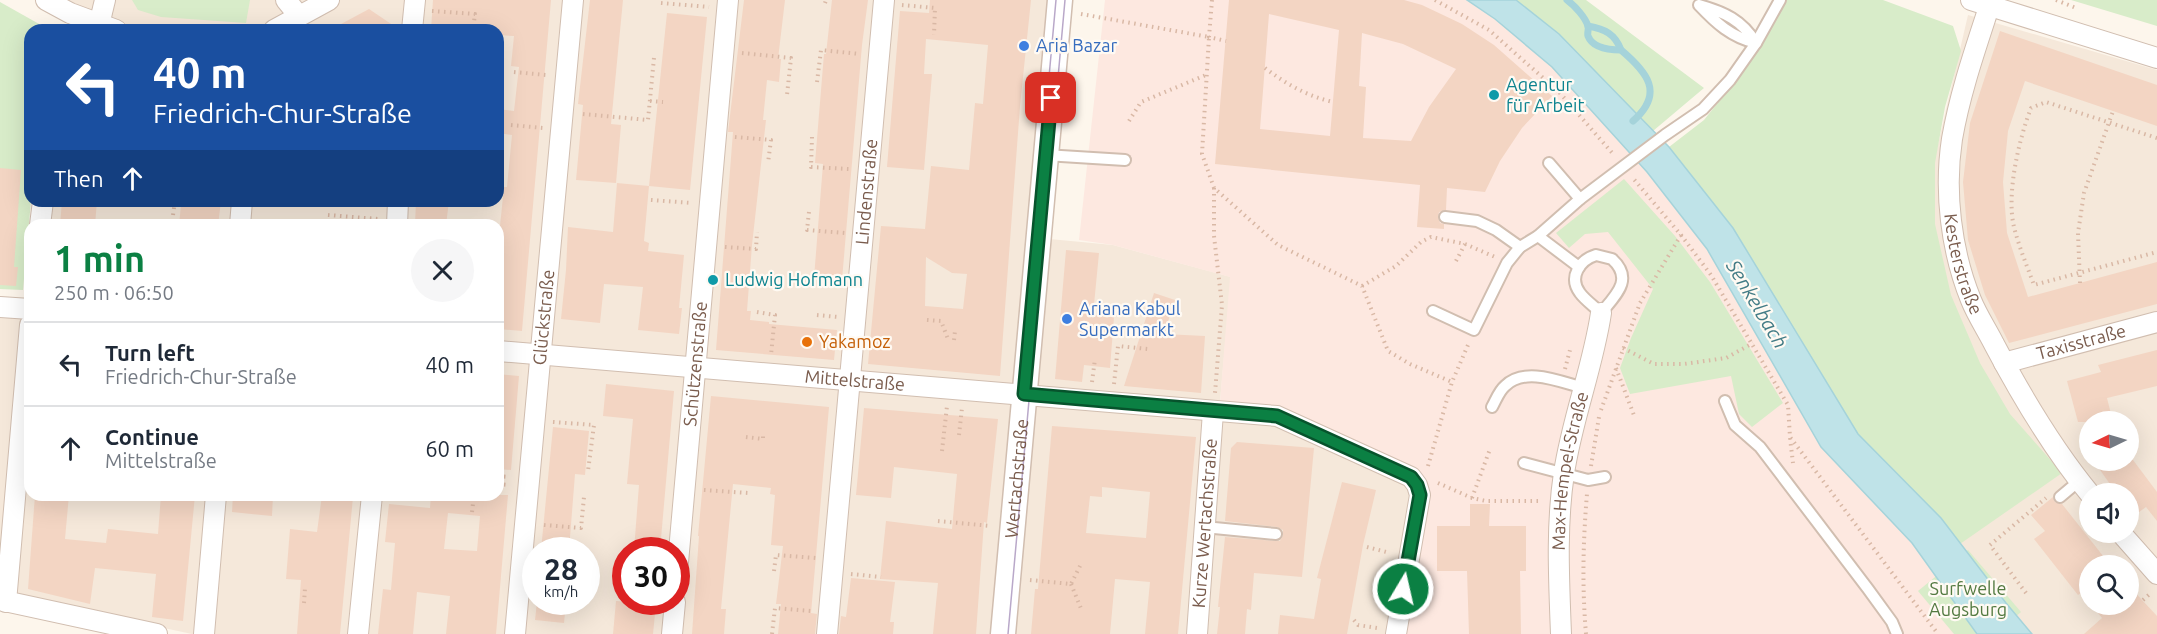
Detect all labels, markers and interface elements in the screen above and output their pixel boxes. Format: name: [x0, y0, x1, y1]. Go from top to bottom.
place label: Aria Bazar: [1036, 35, 1117, 55]
marker: Aria Bazar: [1017, 39, 1031, 53]
icon: left: [54, 48, 132, 126]
text: 40 m: [153, 49, 247, 96]
pin: [1025, 72, 1076, 123]
place label: Agentur für Arbeit: [1506, 74, 1585, 115]
icon: arrive: [1034, 81, 1067, 114]
marker: Agentur für Arbeit: [1487, 88, 1501, 102]
text: Friedrich-Chur-Straße: [153, 98, 412, 128]
street label: Lindenstraße: [851, 138, 880, 246]
icon: ahead: [116, 162, 149, 195]
text: Then: [54, 166, 104, 191]
street label: Kesterstraße: [1941, 212, 1987, 317]
text: 1 min: [54, 238, 145, 279]
button: close: [411, 239, 474, 302]
water label: Senkelbach: [1722, 255, 1793, 352]
street label: Glückstraße: [529, 268, 557, 366]
place label: Ludwig Hofmann: [725, 269, 863, 289]
marker: Ludwig Hofmann: [706, 273, 720, 287]
text: 250 m · 06:50: [54, 281, 174, 304]
place label: Ariana Kabul Supermarkt: [1079, 298, 1181, 339]
street label: Schützenstraße: [679, 300, 710, 427]
marker: Ariana Kabul Supermarkt: [1060, 312, 1074, 326]
street label: Taxisstraße: [2034, 320, 2128, 363]
place label: Yakamoz: [819, 331, 891, 351]
marker: Yakamoz: [800, 335, 814, 349]
text: Turn left: [105, 340, 195, 365]
icon: left: [54, 348, 87, 381]
text: 40 m: [425, 352, 474, 377]
text: Friedrich-Chur-Straße: [105, 365, 297, 388]
street label: Mittelstraße: [804, 366, 906, 394]
street label: Max-Hempel-Straße: [1548, 389, 1591, 551]
north arrow: [2079, 411, 2139, 471]
map controls: [2079, 411, 2139, 615]
street label: Wertachstraße: [1001, 418, 1031, 539]
text: Continue: [105, 424, 199, 449]
icon: ahead: [54, 432, 87, 465]
text: 60 m: [425, 436, 474, 461]
street label: Kurze Wertachstraße: [1188, 438, 1220, 609]
text: Mittelstraße: [105, 449, 217, 472]
button: sound: [2079, 483, 2139, 543]
speed limit sign: 30: [612, 537, 690, 615]
text: 28: [544, 552, 578, 586]
button: search: [2079, 555, 2139, 615]
position arrow: [1371, 557, 1435, 621]
park label: Surfwelle Augsburg: [1929, 578, 2007, 619]
text: km/h: [544, 583, 578, 600]

